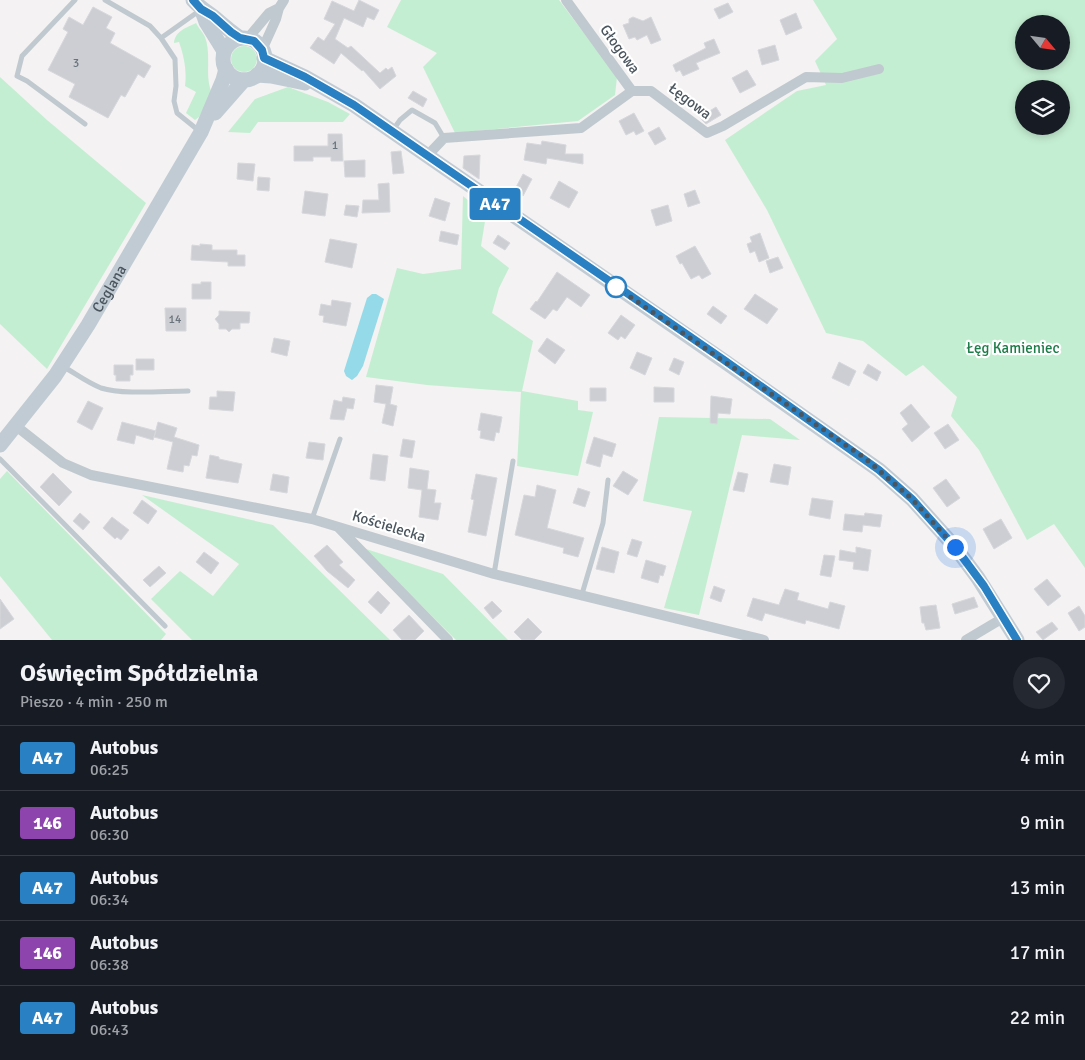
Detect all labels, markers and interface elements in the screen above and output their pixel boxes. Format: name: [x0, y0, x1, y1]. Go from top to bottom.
north arrow: [1015, 15, 1070, 70]
map controls: [1015, 15, 1070, 135]
street label: Głogowa: [596, 21, 644, 77]
house number: 3: [73, 56, 79, 71]
street label: Łęgowa: [665, 79, 715, 123]
button: layers: [1015, 80, 1070, 135]
house number: 1: [332, 138, 338, 153]
line badge: A47: [466, 188, 524, 220]
text: A47: [480, 193, 510, 215]
street label: Ceglana: [88, 262, 130, 316]
unlabelled marker: [605, 276, 627, 298]
house number: 14: [169, 312, 182, 327]
park label: Łęg Kamieniec: [966, 339, 1060, 357]
street label: Kościelecka: [350, 506, 428, 546]
your location: [943, 535, 968, 560]
button: heart: [1013, 657, 1065, 709]
text: Oświęcim Spółdzielnia: [20, 658, 258, 688]
text: Pieszo · 4 min · 250 m: [20, 692, 168, 712]
text: Autobus: [90, 736, 158, 760]
text: 4 min: [1020, 746, 1065, 770]
text: A47: [32, 747, 63, 769]
text: 06:25: [90, 760, 129, 780]
text: Autobus: [90, 801, 158, 825]
text: 9 min: [1020, 811, 1065, 835]
text: 146: [33, 812, 62, 834]
text: 06:30: [90, 825, 129, 845]
text: Autobus: [90, 866, 158, 890]
text: 13 min: [1010, 876, 1065, 900]
text: A47: [32, 877, 63, 899]
text: 06:34: [90, 890, 129, 910]
text: Autobus: [90, 931, 158, 955]
text: 17 min: [1010, 941, 1065, 965]
text: 146: [33, 942, 62, 964]
text: 06:38: [90, 955, 129, 975]
text: Autobus: [90, 996, 158, 1020]
text: 22 min: [1010, 1006, 1065, 1030]
text: A47: [32, 1007, 63, 1029]
text: 06:43: [90, 1020, 129, 1040]

